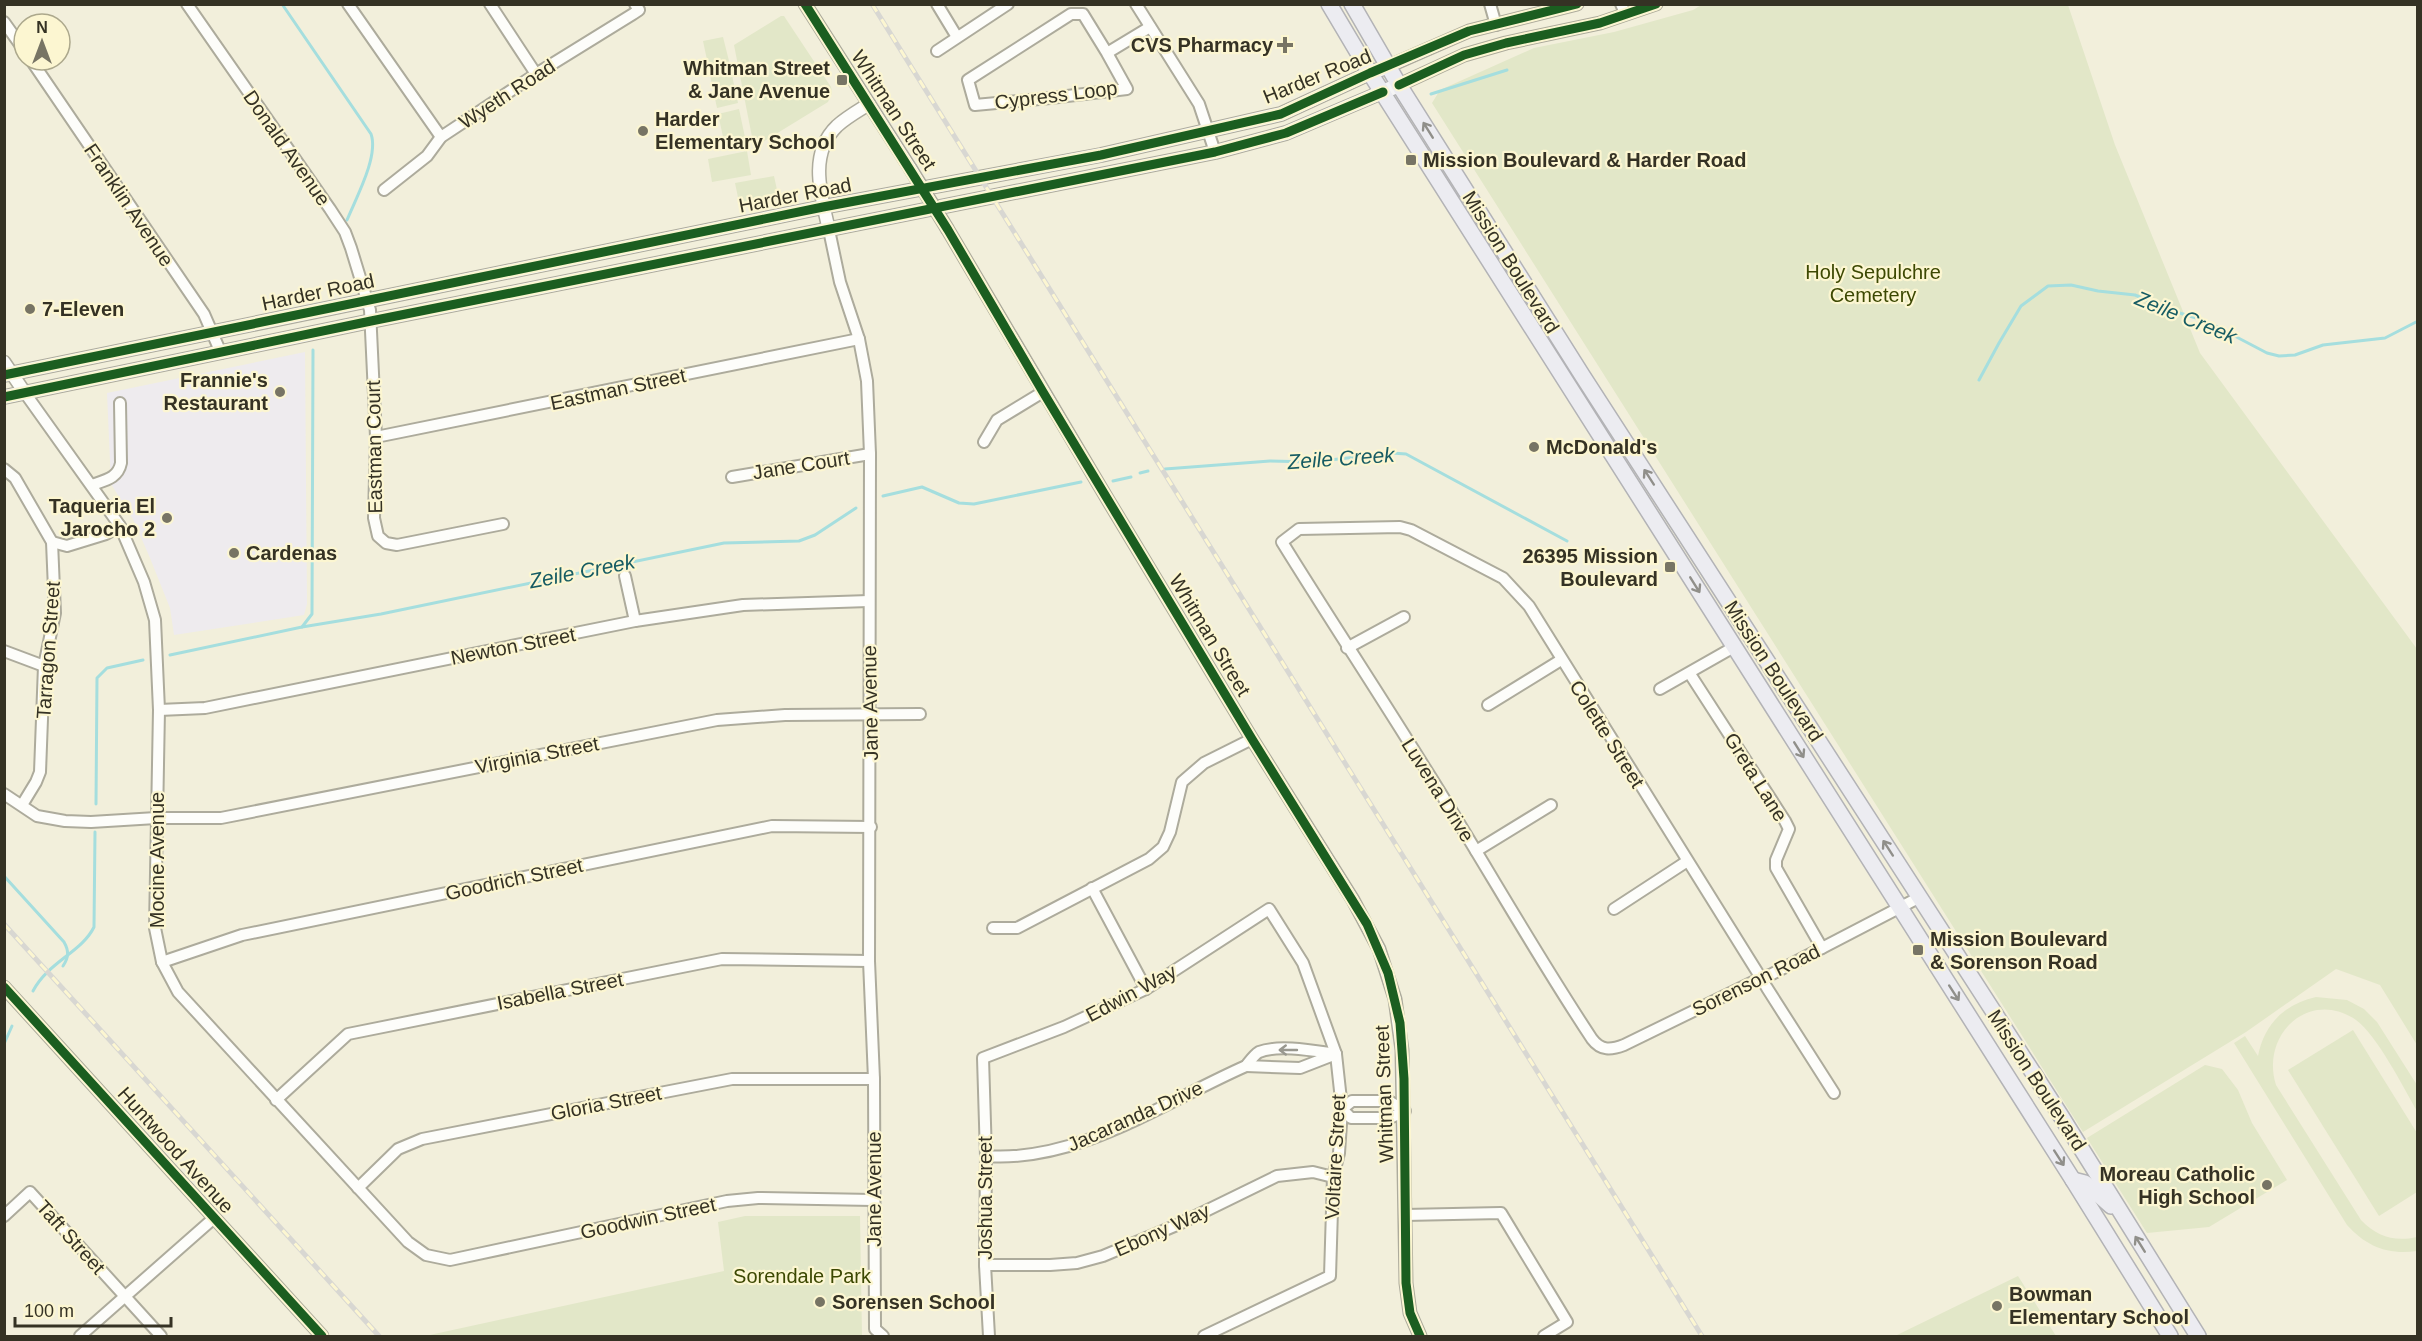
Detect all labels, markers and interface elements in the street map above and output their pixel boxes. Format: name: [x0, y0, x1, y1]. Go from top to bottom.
north arrow: [12, 12, 72, 72]
text: N: [36, 19, 48, 36]
place label: CVS Pharmacy: [1131, 34, 1274, 56]
marker: CVS Pharmacy: [1278, 38, 1292, 52]
street label: Harder Road: [1260, 44, 1374, 108]
street label: Whitman Street: [847, 46, 941, 174]
street label: Wyeth Road: [455, 55, 559, 133]
place label: Whitman Street & Jane Avenue: [683, 57, 830, 102]
marker: Whitman Street & Jane Avenue: [835, 73, 849, 87]
street label: Cypress Loop: [993, 77, 1119, 113]
street label: Donald Avenue: [239, 86, 335, 210]
place label: Harder Elementary School: [655, 108, 835, 153]
one-way arrow: [1421, 121, 1434, 138]
marker: Harder Elementary School: [636, 124, 650, 138]
street label: Franklin Avenue: [80, 140, 178, 270]
place label: Mission Boulevard & Harder Road: [1423, 149, 1746, 171]
marker: Mission Boulevard & Harder Road: [1404, 153, 1418, 167]
street label: Harder Road: [737, 173, 853, 217]
street label: Mission Boulevard: [1458, 187, 1564, 337]
park label: Holy Sepulchre Cemetery: [1805, 261, 1941, 306]
street label: Harder Road: [260, 269, 376, 315]
water label: Zeile Creek: [2131, 286, 2241, 348]
place label: 7-Eleven: [42, 298, 124, 320]
marker: 7-Eleven: [23, 302, 37, 316]
street label: Eastman Street: [548, 364, 688, 414]
place label: Frannie's Restaurant: [164, 369, 268, 414]
street label: Eastman Court: [362, 380, 386, 514]
marker: Frannie's Restaurant: [273, 385, 287, 399]
place label: McDonald's: [1546, 436, 1657, 458]
marker: McDonald's: [1527, 440, 1541, 454]
water label: Zeile Creek: [1286, 443, 1397, 473]
street label: Jane Court: [751, 446, 851, 484]
one-way arrow: [1642, 469, 1654, 486]
place label: Taqueria El Jarocho 2: [49, 495, 155, 540]
marker: Taqueria El Jarocho 2: [160, 511, 174, 525]
place label: Cardenas: [246, 542, 337, 564]
place label: 26395 Mission Boulevard: [1522, 545, 1658, 590]
marker: Cardenas: [227, 546, 241, 560]
water label: Zeile Creek: [526, 549, 638, 593]
marker: 26395 Mission Boulevard: [1663, 560, 1677, 574]
street label: Whitman Street: [1165, 570, 1255, 700]
one-way arrow: [1688, 576, 1701, 593]
street label: Tarragon Street: [32, 580, 64, 720]
street label: Mission Boulevard: [1720, 596, 1828, 746]
street label: Newton Street: [449, 623, 578, 669]
street label: Jane Avenue: [858, 645, 882, 761]
street label: Colette Street: [1565, 676, 1649, 792]
street label: Greta Lane: [1720, 729, 1792, 825]
street label: Virginia Street: [473, 732, 601, 778]
street label: Luvena Drive: [1397, 734, 1479, 846]
one-way arrow: [1793, 741, 1805, 757]
street label: Mocine Avenue: [146, 792, 168, 928]
one-way arrow: [1882, 839, 1895, 856]
street label: Goodrich Street: [443, 854, 585, 904]
place label: Mission Boulevard & Sorenson Road: [1930, 928, 2108, 973]
street label: Sorenson Road: [1689, 940, 1823, 1020]
marker: Mission Boulevard & Sorenson Road: [1911, 943, 1925, 957]
street label: Edwin Way: [1082, 960, 1180, 1026]
street label: Isabella Street: [495, 968, 625, 1014]
one-way arrow: [1948, 984, 1960, 1001]
street label: Mission Boulevard: [1983, 1005, 2091, 1155]
street label: Whitman Street: [1371, 1024, 1397, 1163]
one-way arrow: [1278, 1044, 1298, 1056]
street label: Jacaranda Drive: [1064, 1076, 1206, 1156]
street label: Gloria Street: [549, 1081, 664, 1125]
street label: Huntwood Avenue: [114, 1082, 238, 1218]
street label: Voltaire Street: [1321, 1093, 1349, 1220]
street label: Jane Avenue: [863, 1131, 885, 1247]
street label: Joshua Street: [974, 1136, 996, 1260]
one-way arrow: [2052, 1149, 2065, 1166]
place label: Moreau Catholic High School: [2099, 1163, 2255, 1208]
marker: Moreau Catholic High School: [2260, 1178, 2274, 1192]
street label: Goodwin Street: [578, 1193, 718, 1243]
street label: Taft Street: [32, 1196, 110, 1279]
street label: Ebony Way: [1111, 1199, 1213, 1261]
one-way arrow: [2134, 1236, 2146, 1253]
park label: Sorendale Park: [733, 1265, 872, 1287]
place label: Bowman Elementary School: [2009, 1283, 2189, 1328]
scale bar: [15, 1290, 171, 1328]
place label: Sorensen School: [832, 1291, 995, 1313]
marker: Sorensen School: [813, 1295, 827, 1309]
marker: Bowman Elementary School: [1990, 1299, 2004, 1313]
text: 100 m: [24, 1301, 74, 1321]

